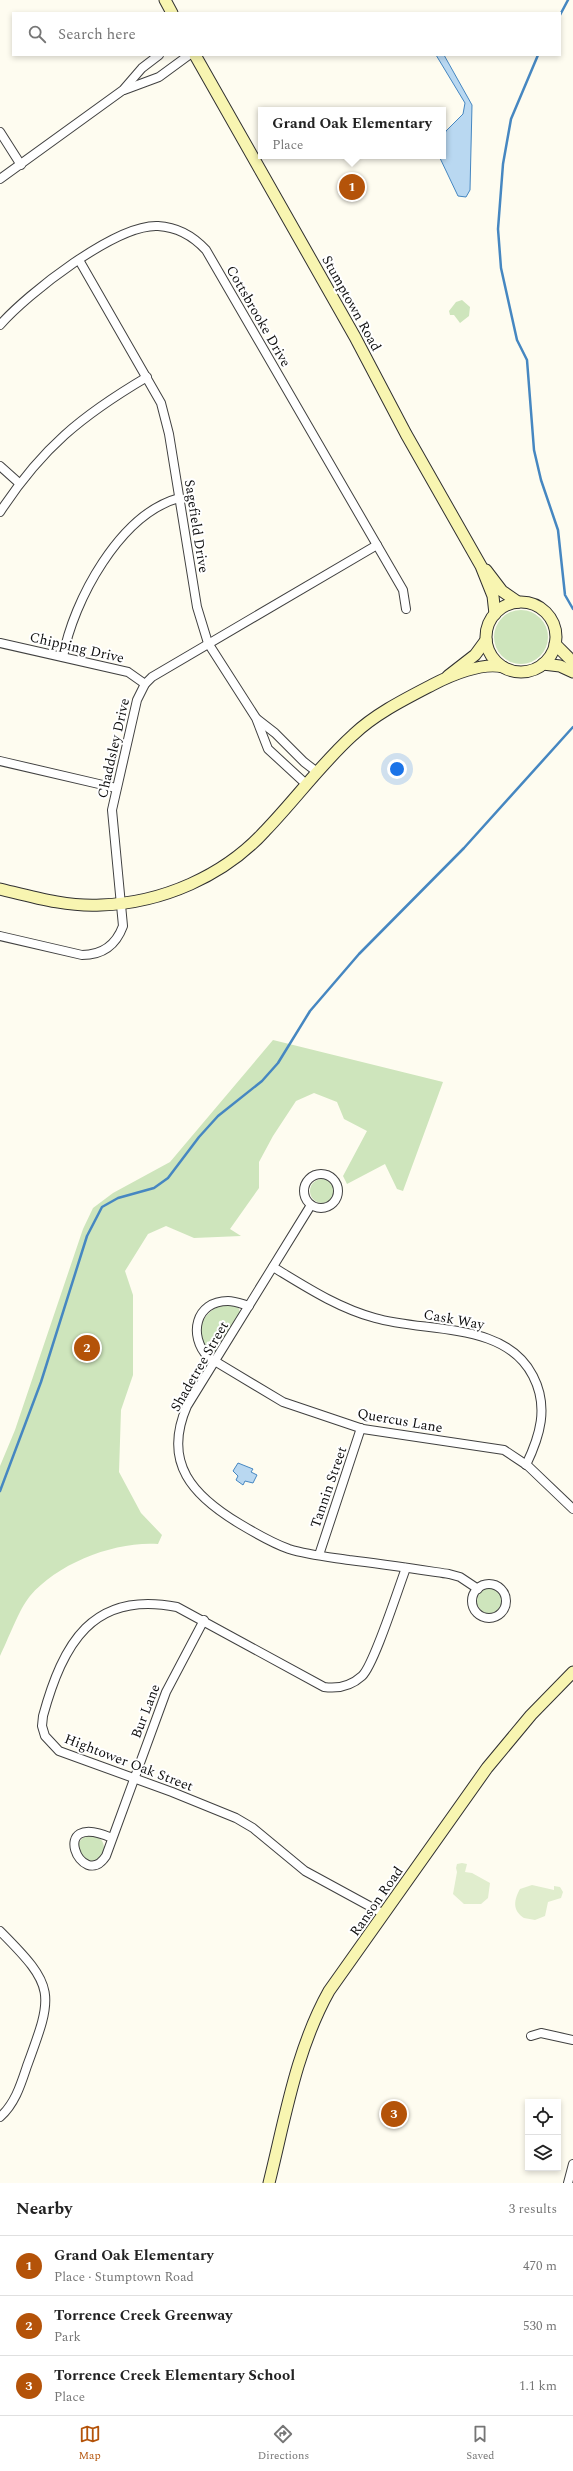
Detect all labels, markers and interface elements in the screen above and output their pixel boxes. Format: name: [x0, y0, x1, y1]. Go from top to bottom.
search box: [12, 12, 561, 56]
icon: search: [26, 23, 48, 45]
text: Search here: [58, 23, 136, 46]
popup: [258, 107, 446, 159]
text: Grand Oak Elementary: [272, 112, 432, 135]
text: Place: [272, 135, 303, 155]
pin: 1: [339, 172, 365, 202]
street label: Stumptown Road: [317, 252, 387, 355]
street label: Cottsbrooke Drive: [221, 262, 296, 371]
street label: Sagefield Drive: [179, 478, 214, 575]
street label: Chipping Drive: [28, 626, 126, 669]
street label: Chaddsley Drive: [92, 696, 135, 800]
your location: [387, 759, 407, 779]
street label: Cask Way: [422, 1304, 487, 1335]
street label: Shadetree Street: [165, 1317, 234, 1415]
pin: 2: [74, 1333, 100, 1363]
street label: Quercus Lane: [356, 1403, 444, 1438]
street label: Tannin Street: [305, 1444, 352, 1531]
street label: Bur Lane: [125, 1681, 166, 1741]
street label: Hightower Oak Street: [61, 1728, 196, 1797]
street label: Ranson Road: [345, 1862, 408, 1941]
pin: 3: [381, 2099, 407, 2129]
map controls: [525, 2099, 561, 2171]
button: locate: [525, 2099, 561, 2135]
button: layers: [525, 2135, 561, 2171]
text: Nearby: [16, 2196, 72, 2222]
text: 3 results: [509, 2199, 557, 2219]
text: Grand Oak Elementary: [54, 2244, 214, 2267]
text: 1: [25, 2256, 33, 2276]
text: 470 m: [523, 2256, 557, 2276]
text: Place · Stumptown Road: [54, 2267, 194, 2287]
text: Torrence Creek Greenway: [54, 2304, 232, 2327]
text: 2: [25, 2316, 33, 2336]
text: 530 m: [523, 2316, 557, 2336]
text: Park: [54, 2327, 81, 2347]
text: Torrence Creek Elementary School: [54, 2364, 295, 2387]
text: 3: [25, 2376, 33, 2396]
text: 1.1 km: [519, 2376, 557, 2396]
text: Place: [54, 2387, 85, 2407]
tab: Map: [79, 2423, 101, 2464]
tab: Directions: [258, 2423, 309, 2464]
tab: Saved: [466, 2423, 494, 2464]

